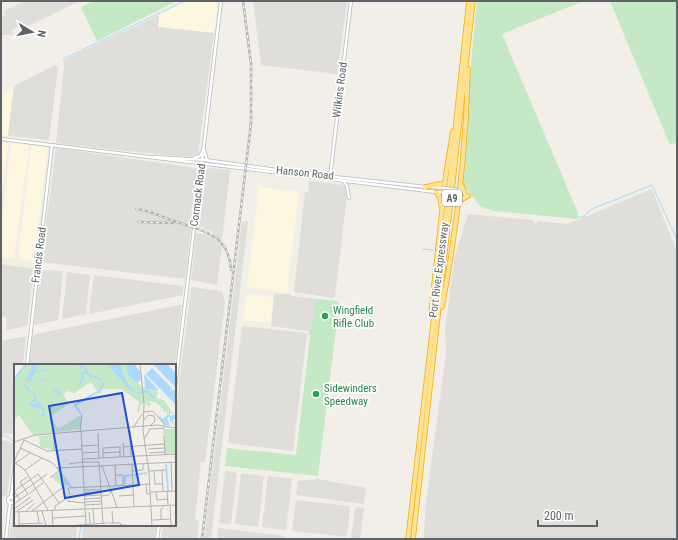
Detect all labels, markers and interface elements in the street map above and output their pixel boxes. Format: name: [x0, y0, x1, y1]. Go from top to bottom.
north arrow: [12, 12, 52, 52]
text: N: [34, 29, 48, 38]
street label: Wilkins Road: [330, 61, 350, 119]
street label: Cormack Road: [188, 163, 208, 227]
street label: Hanson Road: [276, 164, 334, 182]
road number: A9: [442, 190, 462, 206]
street label: Port River Expressway: [427, 221, 451, 318]
street label: Francis Road: [29, 226, 49, 284]
place label: Wingfield Rifle Club: [333, 304, 374, 330]
marker: Wingfield Rifle Club: [320, 311, 330, 321]
inset map: [14, 364, 176, 526]
place label: Sidewinders Speedway: [324, 382, 377, 408]
marker: Sidewinders Speedway: [311, 389, 321, 399]
scale bar: [538, 502, 597, 528]
text: 200 m: [544, 509, 574, 523]

